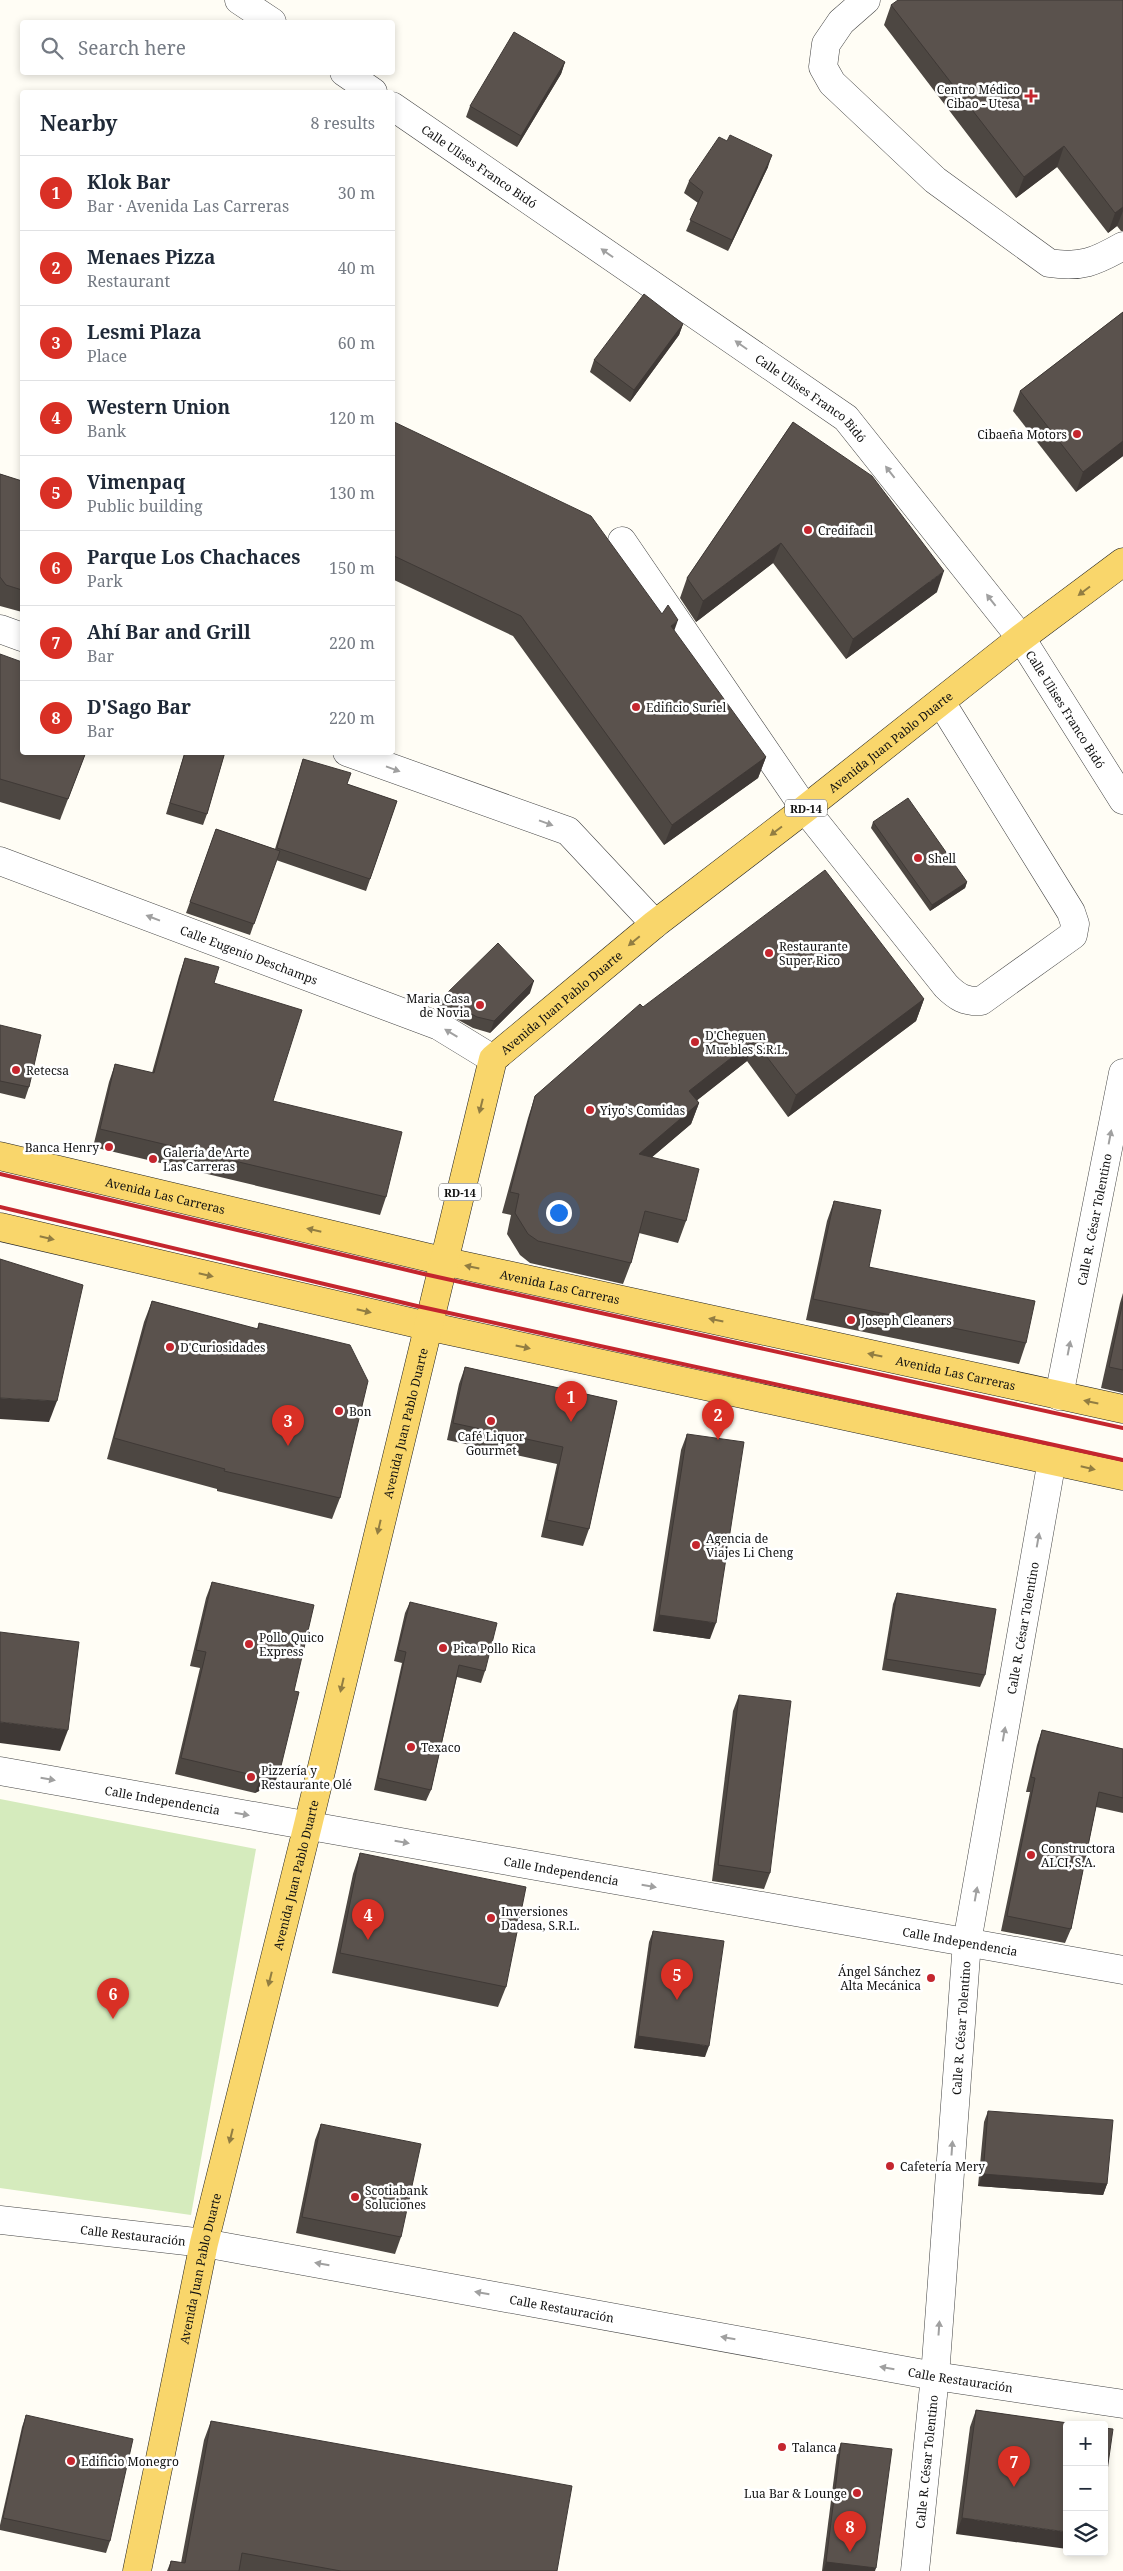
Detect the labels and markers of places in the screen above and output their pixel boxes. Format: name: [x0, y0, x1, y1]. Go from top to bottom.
place label: Centro Médico Cibao - Utesa: [937, 81, 1020, 112]
marker: Centro Médico Cibao - Utesa: [1024, 89, 1038, 103]
place label: Cibaeña Motors: [977, 426, 1067, 443]
marker: Cibaeña Motors: [1071, 428, 1083, 440]
place label: Credifacil: [818, 522, 874, 539]
marker: Credifacil: [802, 524, 814, 536]
place label: Edificio Suriel: [646, 699, 726, 716]
marker: Edificio Suriel: [630, 701, 642, 713]
place label: Shell: [928, 850, 956, 867]
marker: Shell: [912, 852, 924, 864]
place label: Restaurante Super Rico: [779, 938, 848, 969]
marker: Restaurante Super Rico: [763, 947, 775, 959]
place label: Maria Casa de Novia: [406, 990, 470, 1021]
marker: Maria Casa de Novia: [474, 999, 486, 1011]
place label: D'Cheguen Muebles S.R.L.: [705, 1027, 787, 1058]
marker: D'Cheguen Muebles S.R.L.: [689, 1036, 701, 1048]
place label: Retecsa: [26, 1062, 69, 1079]
marker: Retecsa: [10, 1064, 22, 1076]
place label: Yiyo's Comidas: [599, 1102, 685, 1119]
marker: Yiyo's Comidas: [584, 1104, 596, 1116]
place label: Banca Henry: [25, 1139, 99, 1156]
marker: Banca Henry: [103, 1141, 115, 1153]
place label: Galería de Arte Las Carreras: [163, 1144, 250, 1175]
marker: Galería de Arte Las Carreras: [147, 1153, 159, 1165]
place label: Joseph Cleaners: [860, 1312, 952, 1329]
marker: Joseph Cleaners: [845, 1314, 857, 1326]
place label: D'Curiosidades: [180, 1339, 265, 1356]
marker: D'Curiosidades: [164, 1341, 176, 1353]
pin: 1: [555, 1381, 587, 1422]
pin: 2: [702, 1399, 734, 1440]
place label: Bon: [349, 1403, 372, 1420]
pin: 3: [272, 1405, 304, 1446]
marker: Bon: [333, 1405, 345, 1417]
marker: Café Liquor Gourmet: [485, 1415, 497, 1427]
place label: Café Liquor Gourmet: [458, 1428, 525, 1459]
place label: Agencia de Viajes Li Cheng: [706, 1530, 794, 1561]
marker: Agencia de Viajes Li Cheng: [690, 1539, 702, 1551]
place label: Pollo Quico Express: [259, 1629, 324, 1660]
marker: Pollo Quico Express: [243, 1638, 255, 1650]
place label: Pica Pollo Rica: [453, 1640, 536, 1657]
marker: Pica Pollo Rica: [437, 1642, 449, 1654]
place label: Texaco: [421, 1739, 461, 1756]
marker: Texaco: [405, 1741, 417, 1753]
place label: Pizzería y Restaurante Olé: [261, 1762, 352, 1793]
marker: Pizzería y Restaurante Olé: [245, 1771, 257, 1783]
place label: Constructora ALCI, S.A.: [1041, 1840, 1115, 1871]
marker: Constructora ALCI, S.A.: [1025, 1849, 1037, 1861]
pin: 4: [352, 1899, 384, 1940]
place label: Inversiones Dadesa, S.R.L.: [501, 1903, 579, 1934]
marker: Inversiones Dadesa, S.R.L.: [485, 1912, 497, 1924]
pin: 5: [661, 1959, 693, 2000]
place label: Ángel Sánchez Alta Mecánica: [838, 1963, 921, 1994]
marker: Ángel Sánchez Alta Mecánica: [925, 1972, 937, 1984]
pin: 6: [97, 1978, 129, 2019]
place label: Cafetería Mery: [900, 2158, 985, 2175]
marker: Cafetería Mery: [884, 2160, 896, 2172]
place label: Scotiabank Soluciones: [365, 2182, 429, 2213]
marker: Scotiabank Soluciones: [349, 2191, 361, 2203]
place label: Talanca: [792, 2439, 837, 2456]
marker: Talanca: [776, 2441, 788, 2453]
pin: 7: [998, 2446, 1030, 2487]
place label: Edificio Monegro: [81, 2453, 179, 2470]
marker: Edificio Monegro: [65, 2455, 77, 2467]
place label: Lua Bar & Lounge: [744, 2485, 847, 2502]
marker: Lua Bar & Lounge: [851, 2487, 863, 2499]
pin: 8: [834, 2511, 866, 2552]

